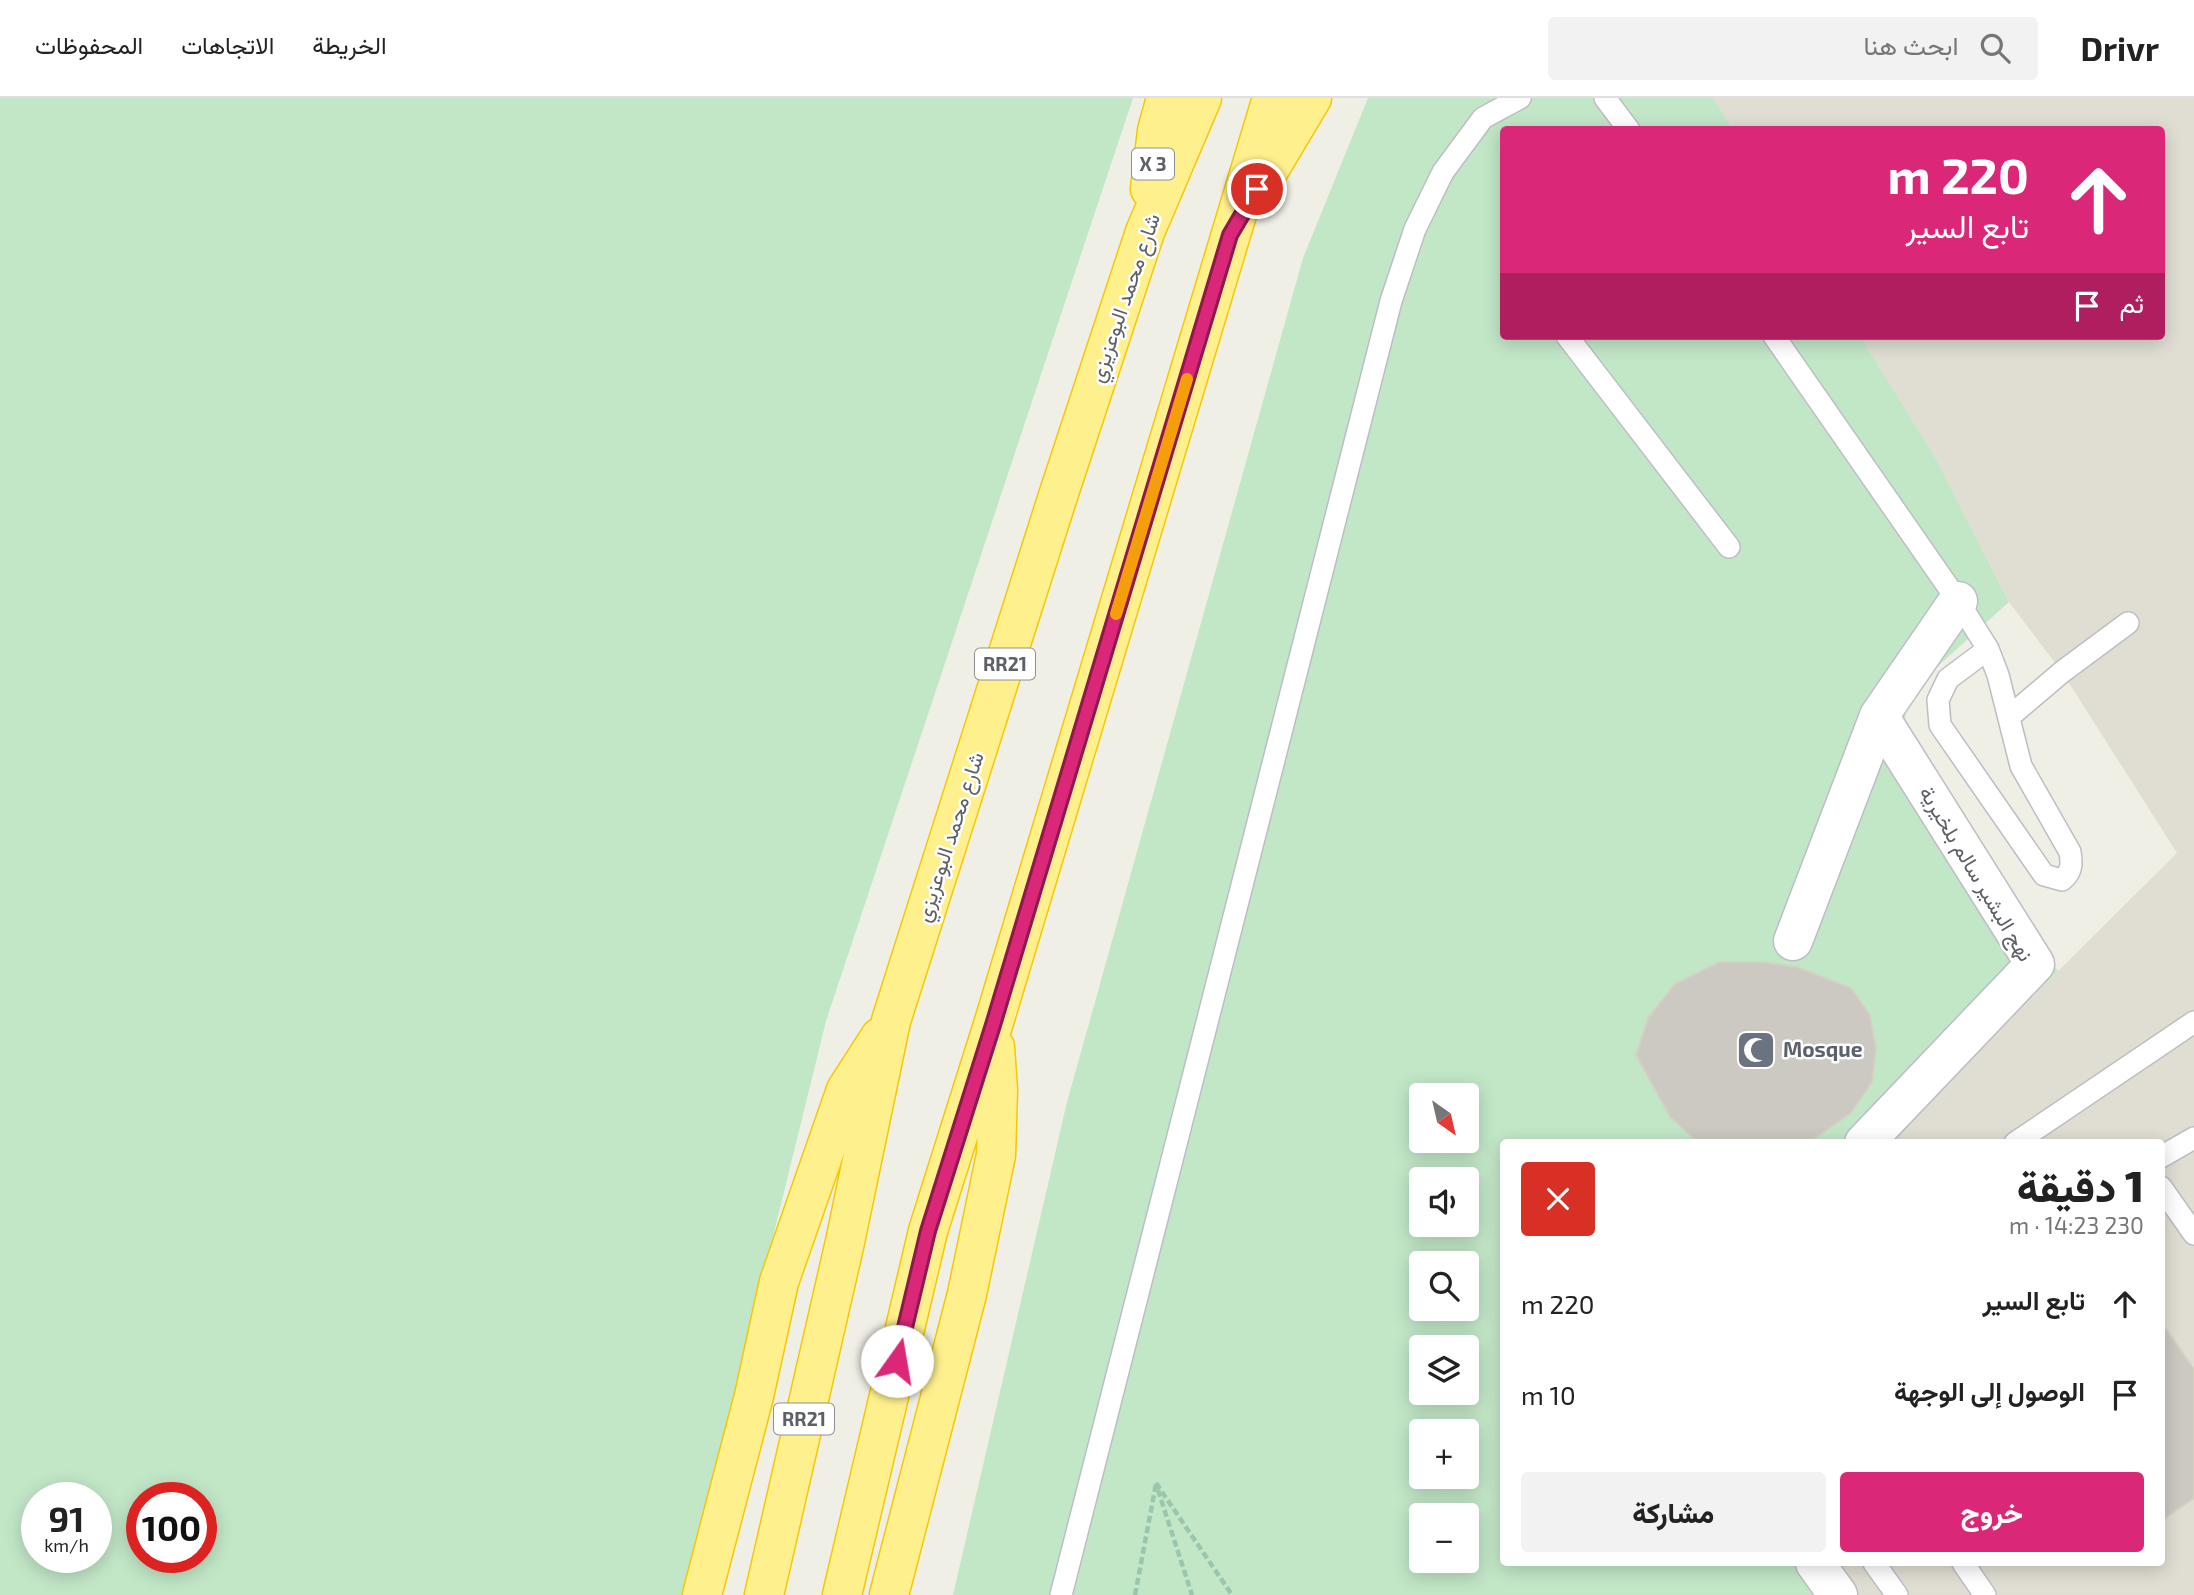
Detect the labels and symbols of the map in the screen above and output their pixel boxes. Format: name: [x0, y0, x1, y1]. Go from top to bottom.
road number: X 3: [1132, 148, 1174, 180]
pin: [1227, 159, 1287, 219]
street label: شارع محمد البوعزيزي: [1083, 210, 1170, 387]
road number: RR21: [975, 649, 1035, 680]
street label: شارع محمد البوعزيزي: [909, 748, 994, 926]
street label: نهج البشير سالم بلخيرية: [1913, 781, 2039, 967]
mosque icon: Mosque: [1735, 1029, 1777, 1071]
place label: Mosque: [1783, 1036, 1863, 1061]
north arrow: [1409, 1083, 1479, 1153]
position arrow: [860, 1324, 934, 1398]
road number: RR21: [774, 1404, 834, 1434]
speed limit sign: 100: [126, 1482, 217, 1573]

